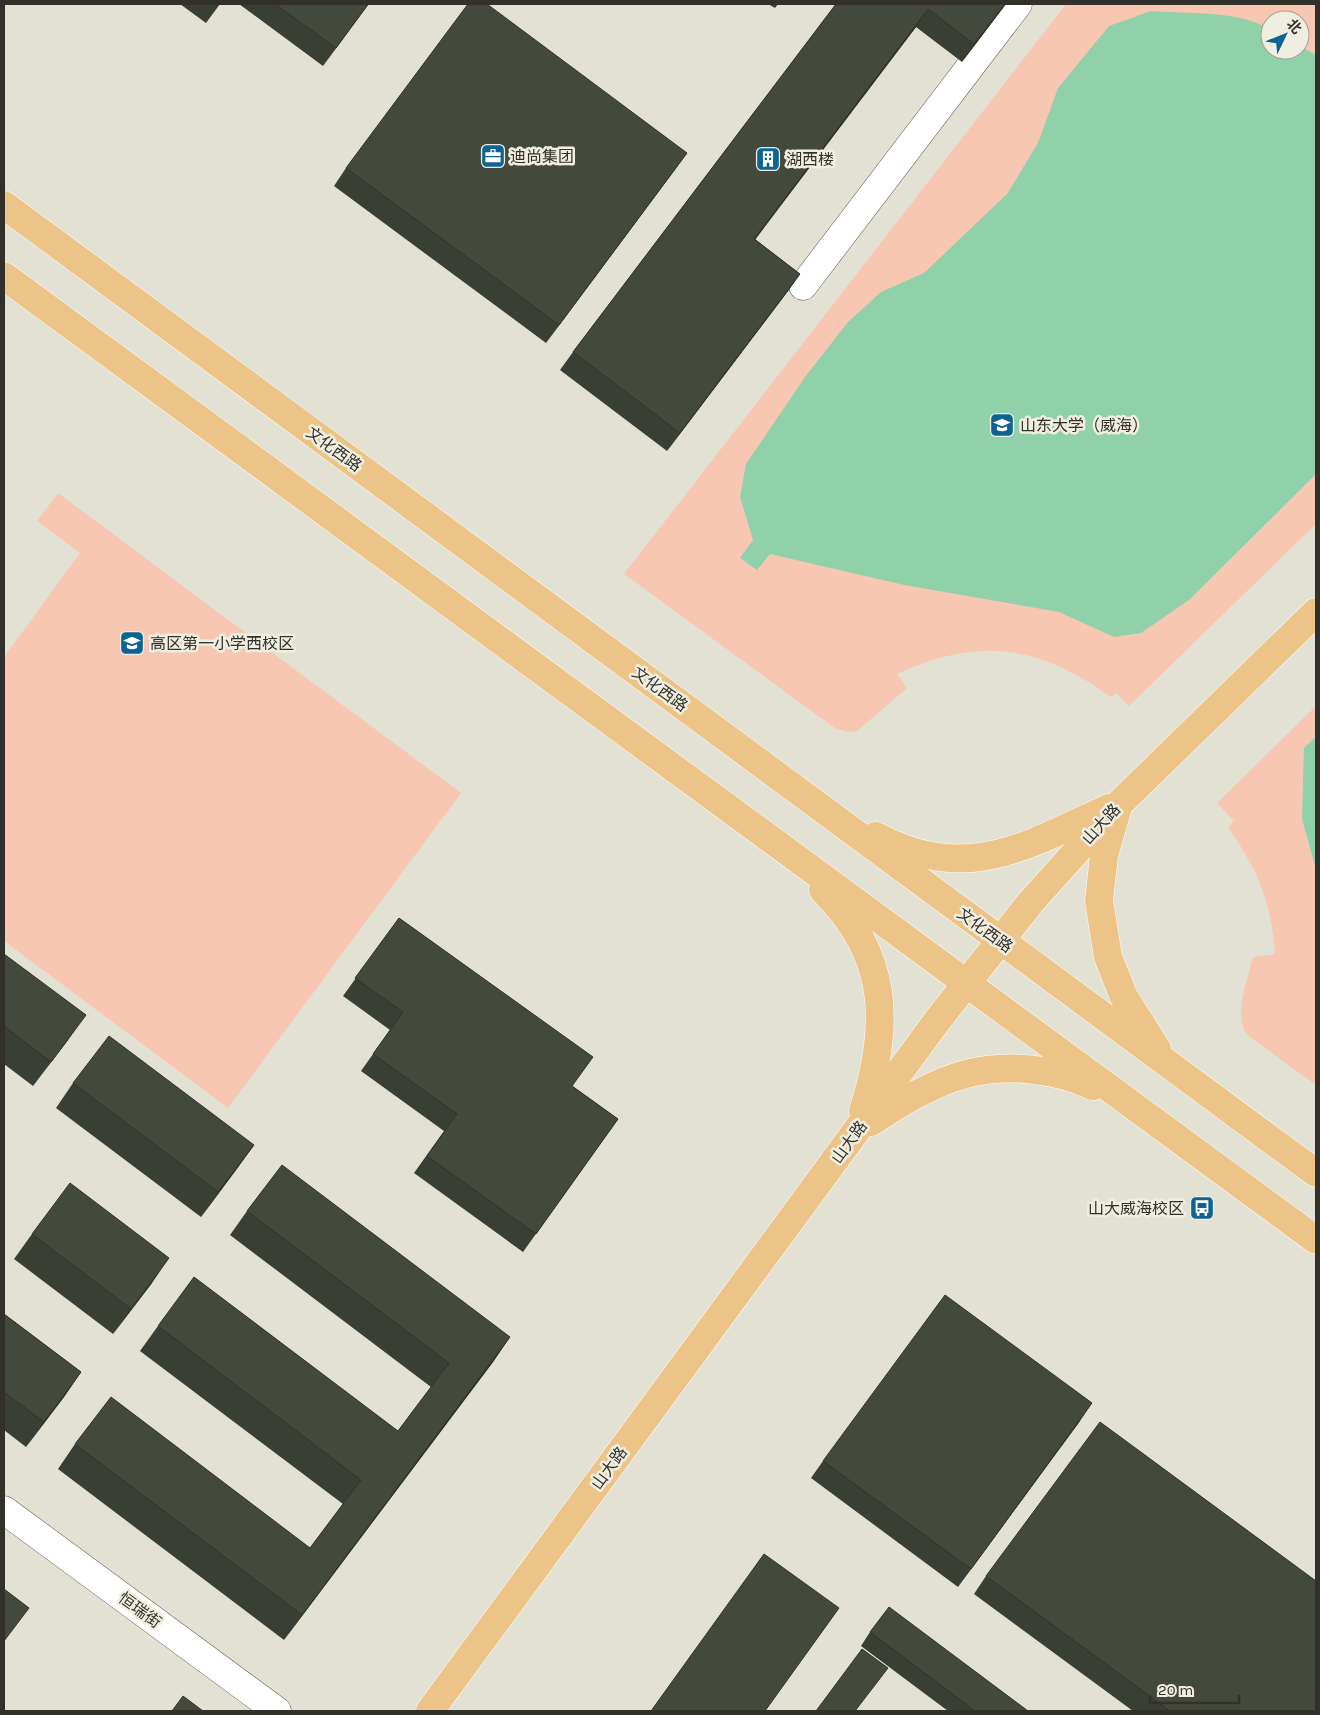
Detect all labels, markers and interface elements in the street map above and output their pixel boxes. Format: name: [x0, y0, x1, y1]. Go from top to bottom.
north arrow: [1260, 10, 1310, 60]
text: 北: [1283, 16, 1305, 37]
office icon: 迪尚集团: [480, 143, 506, 169]
building icon: 湖西楼: [755, 146, 781, 172]
place label: 迪尚集团: [510, 147, 574, 166]
place label: 湖西楼: [786, 150, 834, 169]
school or university icon: 山东大学（威海）: [989, 412, 1015, 438]
place label: 山东大学（威海）: [1020, 416, 1148, 435]
street label: 文化西路: [303, 423, 365, 475]
school or university icon: 高区第一小学西校区: [119, 630, 145, 656]
place label: 高区第一小学西校区: [150, 634, 294, 653]
street label: 文化西路: [629, 663, 691, 715]
street label: 山大路: [1078, 800, 1124, 848]
street label: 文化西路: [954, 904, 1016, 956]
street label: 山大路: [827, 1117, 871, 1167]
bus stop icon: 山大威海校区: [1189, 1195, 1215, 1221]
place label: 山大威海校区: [1088, 1199, 1184, 1218]
street label: 山大路: [587, 1443, 631, 1493]
street label: 恒瑞街: [115, 1588, 165, 1632]
scale bar: [1150, 1672, 1239, 1704]
text: 20 m: [1158, 1681, 1193, 1699]

